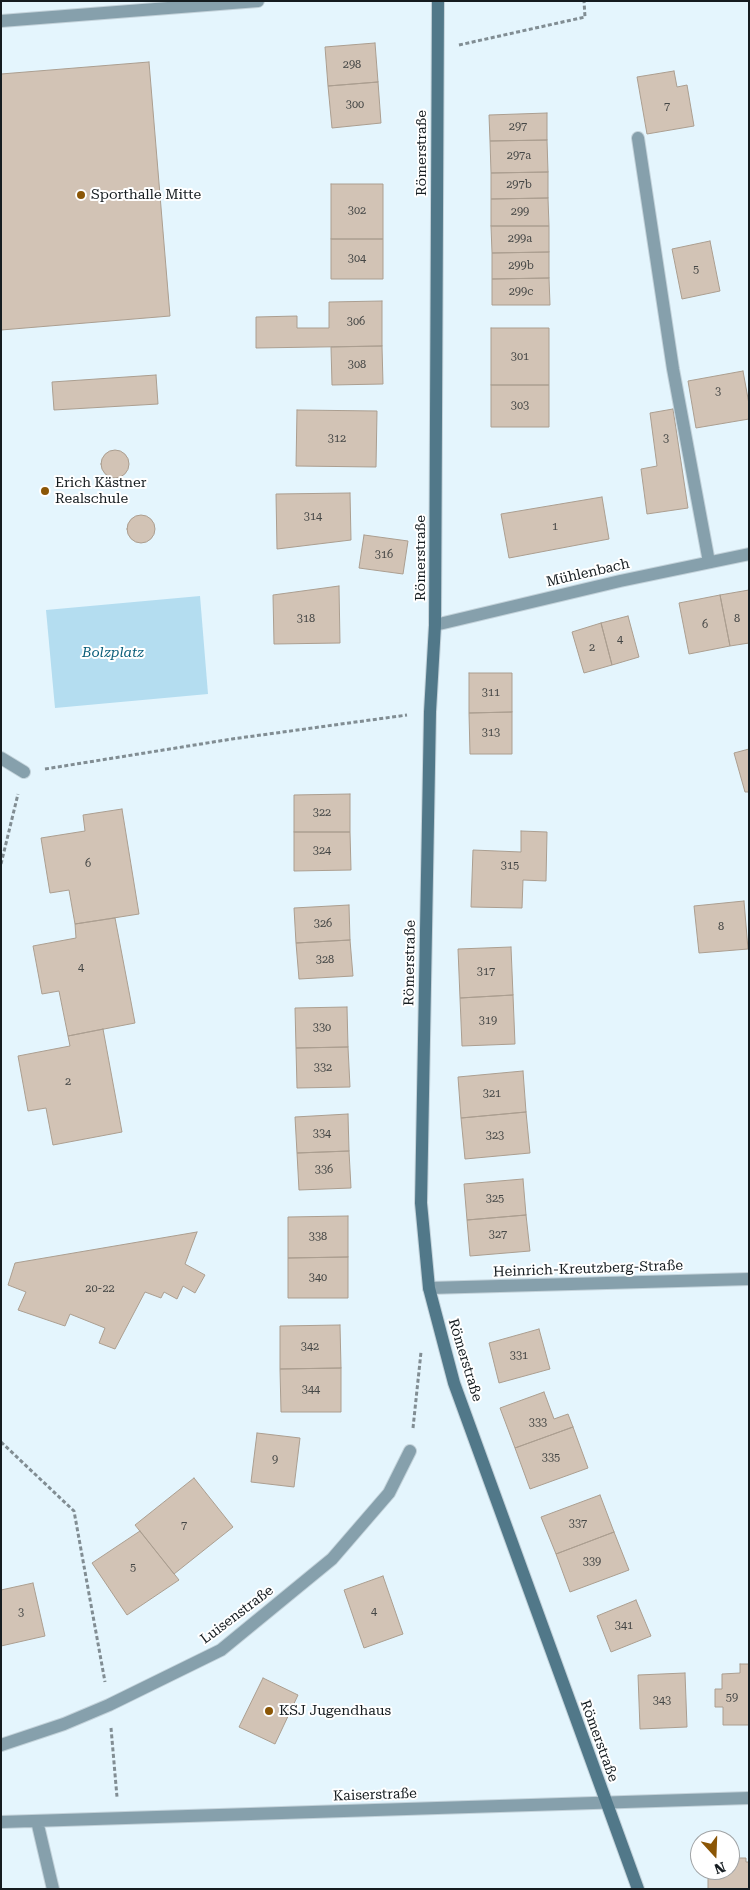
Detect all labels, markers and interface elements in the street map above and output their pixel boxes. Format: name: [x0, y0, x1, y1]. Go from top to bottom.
house number: 298: [343, 58, 361, 72]
house number: 300: [346, 98, 364, 112]
house number: 7: [664, 100, 670, 114]
street label: Römerstraße: [414, 110, 430, 196]
house number: 297: [509, 120, 527, 134]
house number: 297a: [507, 149, 531, 163]
house number: 297b: [506, 178, 532, 192]
place label: Sporthalle Mitte: [91, 187, 201, 203]
marker: Sporthalle Mitte: [75, 189, 87, 201]
house number: 302: [348, 204, 366, 218]
house number: 299: [511, 205, 529, 219]
house number: 299a: [508, 232, 532, 246]
house number: 304: [348, 252, 366, 266]
house number: 299b: [508, 259, 534, 273]
house number: 5: [693, 263, 699, 277]
house number: 299c: [509, 285, 533, 299]
house number: 306: [347, 315, 365, 329]
house number: 301: [511, 350, 529, 364]
house number: 308: [348, 358, 366, 372]
house number: 3: [715, 385, 721, 399]
house number: 303: [511, 399, 529, 413]
house number: 312: [328, 432, 346, 446]
house number: 3: [663, 432, 669, 446]
place label: Erich Kästner Realschule: [55, 475, 147, 508]
marker: Erich Kästner Realschule: [39, 485, 51, 497]
house number: 314: [304, 510, 322, 524]
street label: Römerstraße: [413, 515, 429, 601]
house number: 1: [552, 520, 558, 534]
house number: 316: [375, 548, 393, 562]
street label: Mühlenbach: [545, 555, 631, 591]
house number: 318: [297, 612, 315, 626]
house number: 8: [734, 612, 740, 626]
house number: 6: [702, 618, 708, 632]
house number: 4: [617, 633, 623, 647]
house number: 2: [589, 641, 595, 655]
park label: Bolzplatz: [82, 645, 144, 661]
house number: 311: [482, 686, 500, 700]
house number: 313: [482, 726, 500, 740]
house number: 322: [313, 806, 331, 820]
house number: 324: [313, 844, 331, 858]
house number: 6: [85, 857, 91, 871]
house number: 315: [501, 859, 519, 873]
house number: 326: [314, 917, 332, 931]
street label: Römerstraße: [401, 920, 419, 1006]
house number: 8: [718, 920, 724, 934]
house number: 328: [316, 953, 334, 967]
house number: 4: [78, 961, 84, 975]
house number: 317: [477, 965, 495, 979]
house number: 319: [479, 1014, 497, 1028]
house number: 330: [313, 1021, 331, 1035]
house number: 332: [314, 1061, 332, 1075]
house number: 2: [65, 1075, 71, 1089]
house number: 321: [483, 1087, 501, 1101]
house number: 334: [313, 1127, 331, 1141]
house number: 323: [486, 1129, 504, 1143]
house number: 336: [315, 1163, 333, 1177]
house number: 325: [486, 1192, 504, 1206]
house number: 327: [489, 1228, 507, 1242]
house number: 338: [309, 1230, 327, 1244]
street label: Heinrich-Kreutzberg-Straße: [493, 1257, 683, 1281]
house number: 340: [309, 1271, 327, 1285]
house number: 20-22: [85, 1282, 115, 1296]
street label: Römerstraße: [444, 1317, 486, 1403]
house number: 342: [301, 1340, 319, 1354]
house number: 331: [510, 1349, 528, 1363]
house number: 344: [302, 1383, 320, 1397]
house number: 333: [529, 1416, 547, 1430]
house number: 335: [542, 1451, 560, 1465]
house number: 9: [272, 1453, 278, 1467]
house number: 337: [569, 1517, 587, 1531]
house number: 7: [181, 1519, 187, 1533]
house number: 339: [583, 1555, 601, 1569]
house number: 5: [130, 1561, 136, 1575]
street label: Luisenstraße: [197, 1582, 277, 1648]
house number: 4: [371, 1605, 377, 1619]
house number: 3: [18, 1606, 24, 1620]
house number: 341: [615, 1619, 633, 1633]
house number: 59: [726, 1691, 738, 1705]
house number: 343: [653, 1694, 671, 1708]
street label: Römerstraße: [576, 1698, 622, 1784]
place label: KSJ Jugendhaus: [279, 1703, 391, 1719]
marker: KSJ Jugendhaus: [263, 1705, 275, 1717]
street label: Kaiserstraße: [333, 1785, 417, 1805]
north arrow: [690, 1830, 740, 1880]
text: N: [712, 1859, 728, 1878]

